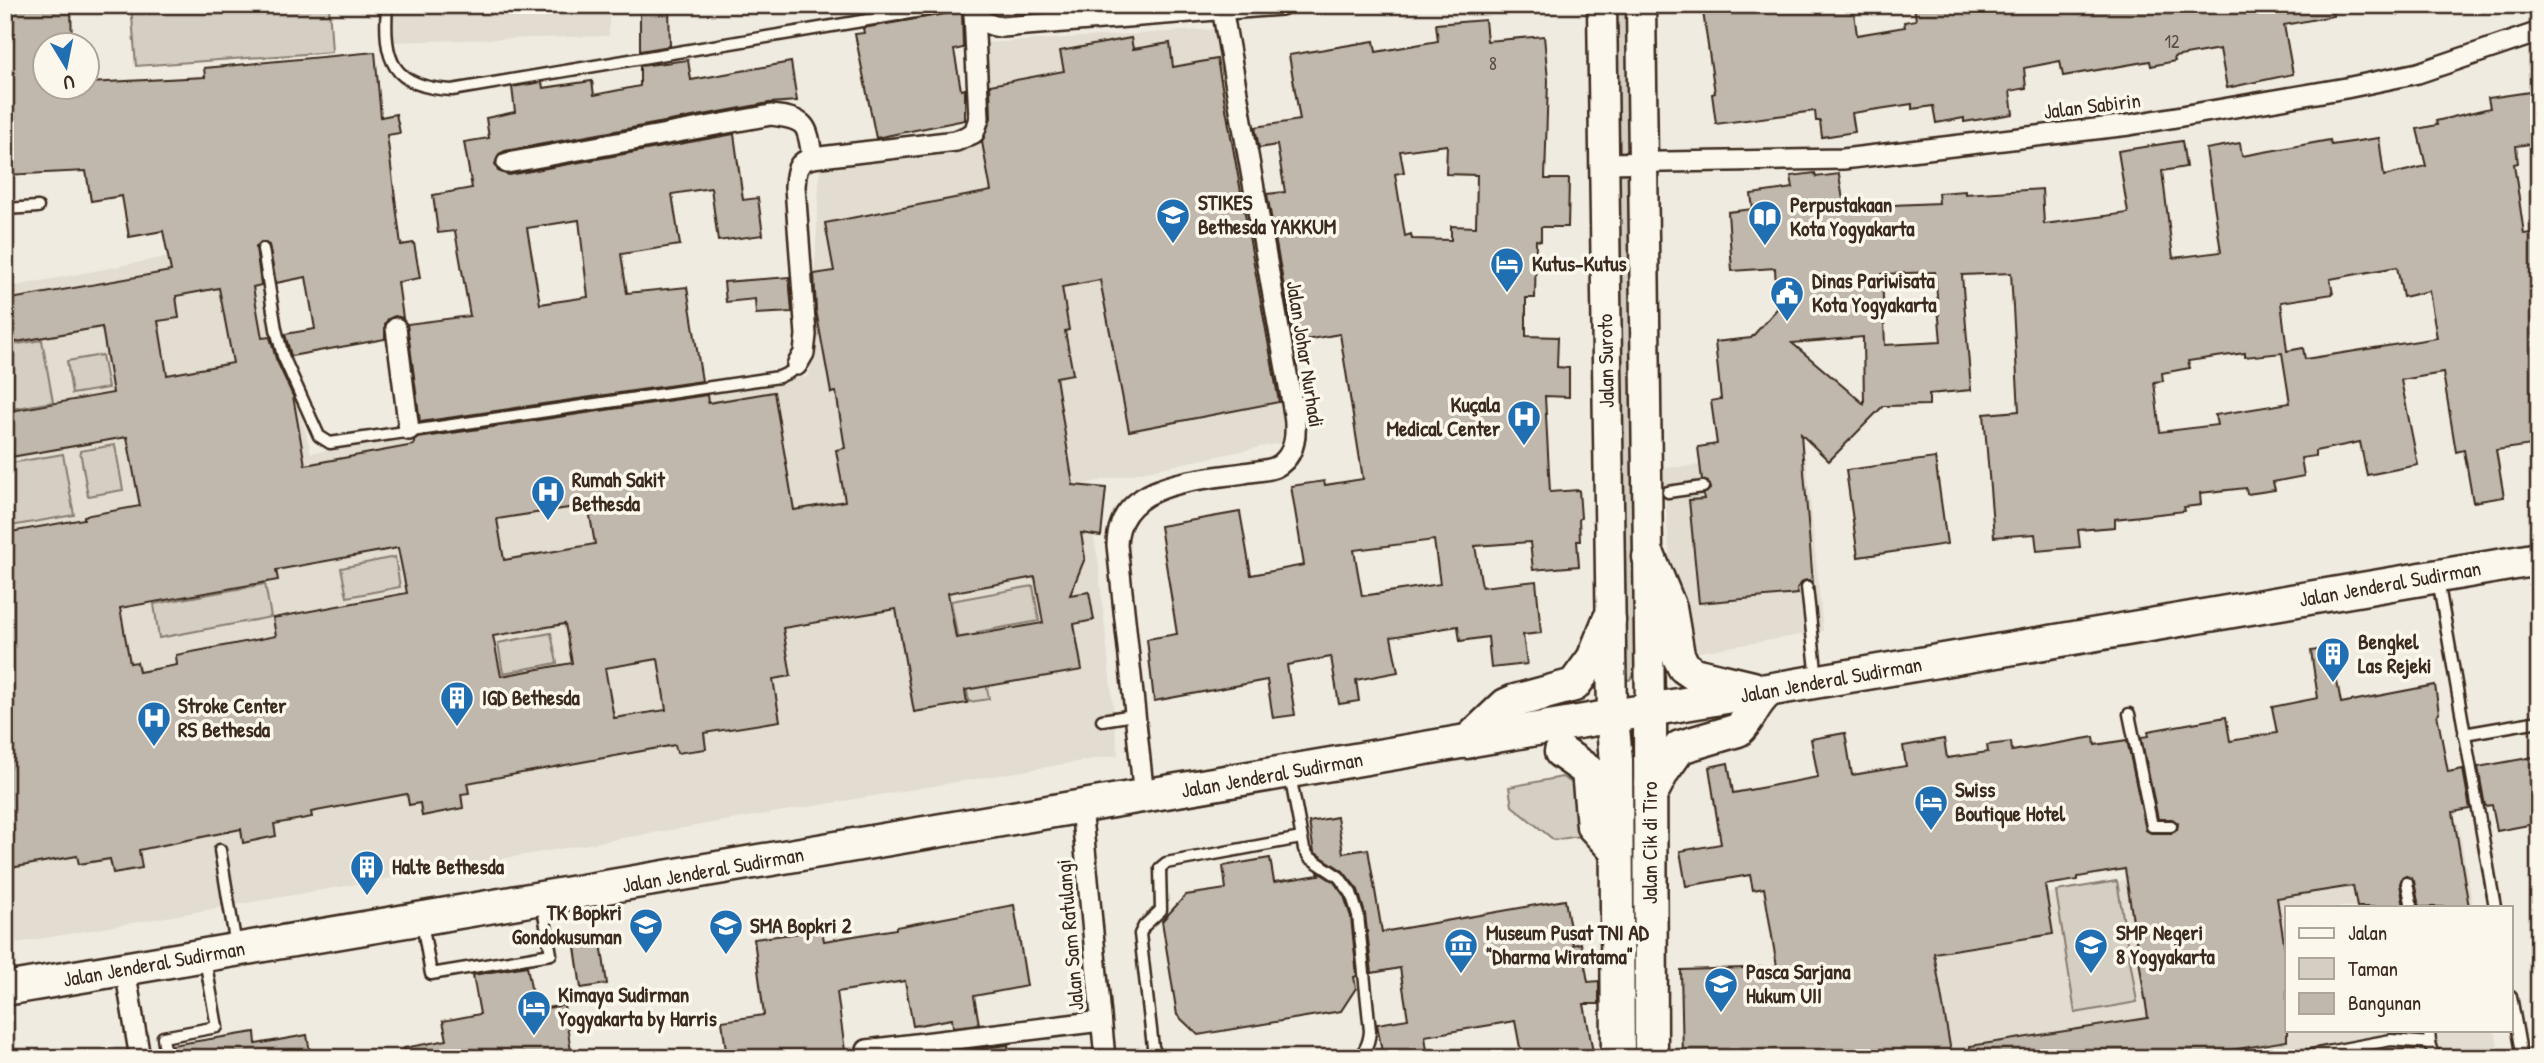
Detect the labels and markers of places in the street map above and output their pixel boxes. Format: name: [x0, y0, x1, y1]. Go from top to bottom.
place label: STIKES Bethesda YAKKUM: [1198, 188, 1336, 241]
place label: Perpustakaan Kota Yogyakarta: [1790, 190, 1915, 244]
school or university icon: STIKES Bethesda YAKKUM: [1154, 196, 1192, 245]
library icon: Perpustakaan Kota Yogyakarta: [1746, 198, 1784, 247]
hotel icon: Kutus-Kutus: [1488, 245, 1526, 294]
place label: Kutus-Kutus: [1532, 249, 1627, 278]
place label: Dinas Pariwisata Kota Yogyakarta: [1812, 266, 1937, 320]
public building icon: Dinas Pariwisata Kota Yogyakarta: [1768, 274, 1806, 323]
place label: Kuçala Medical Center: [1386, 390, 1501, 443]
hospital icon: Kuçala Medical Center: [1505, 398, 1543, 447]
place label: Rumah Sakit Bethesda: [572, 465, 665, 518]
hospital icon: Rumah Sakit Bethesda: [529, 473, 567, 522]
place label: Bengkel Las Rejeki: [2358, 627, 2432, 680]
building icon: Bengkel Las Rejeki: [2314, 635, 2352, 684]
building icon: IGD Bethesda: [438, 679, 476, 728]
place label: IGD Bethesda: [482, 683, 581, 712]
place label: Stroke Center RS Bethesda: [178, 691, 287, 744]
hospital icon: Stroke Center RS Bethesda: [135, 699, 173, 748]
place label: Swiss Boutique Hotel: [1955, 775, 2066, 829]
hotel icon: Swiss Boutique Hotel: [1912, 783, 1950, 832]
building icon: Halte Bethesda: [348, 848, 386, 897]
place label: Halte Bethesda: [392, 852, 505, 881]
place label: TK Bopkri Gondokusuman: [512, 898, 622, 951]
school or university icon: TK Bopkri Gondokusuman: [627, 906, 665, 955]
school or university icon: SMA Bopkri 2: [707, 907, 745, 956]
place label: SMA Bopkri 2: [750, 911, 852, 941]
place label: Museum Pusat TNI AD "Dharma Wiratama": [1486, 918, 1650, 971]
place label: SMP Negeri 8 Yogyakarta: [2116, 918, 2215, 972]
museum icon: Museum Pusat TNI AD "Dharma Wiratama": [1442, 926, 1480, 975]
school or university icon: SMP Negeri 8 Yogyakarta: [2072, 926, 2110, 975]
place label: Pasca Sarjana Hukum UII: [1746, 957, 1851, 1010]
school or university icon: Pasca Sarjana Hukum UII: [1702, 965, 1740, 1014]
place label: Kimaya Sudirman Yogyakarta by Harris: [558, 980, 717, 1034]
hotel icon: Kimaya Sudirman Yogyakarta by Harris: [515, 988, 553, 1037]

